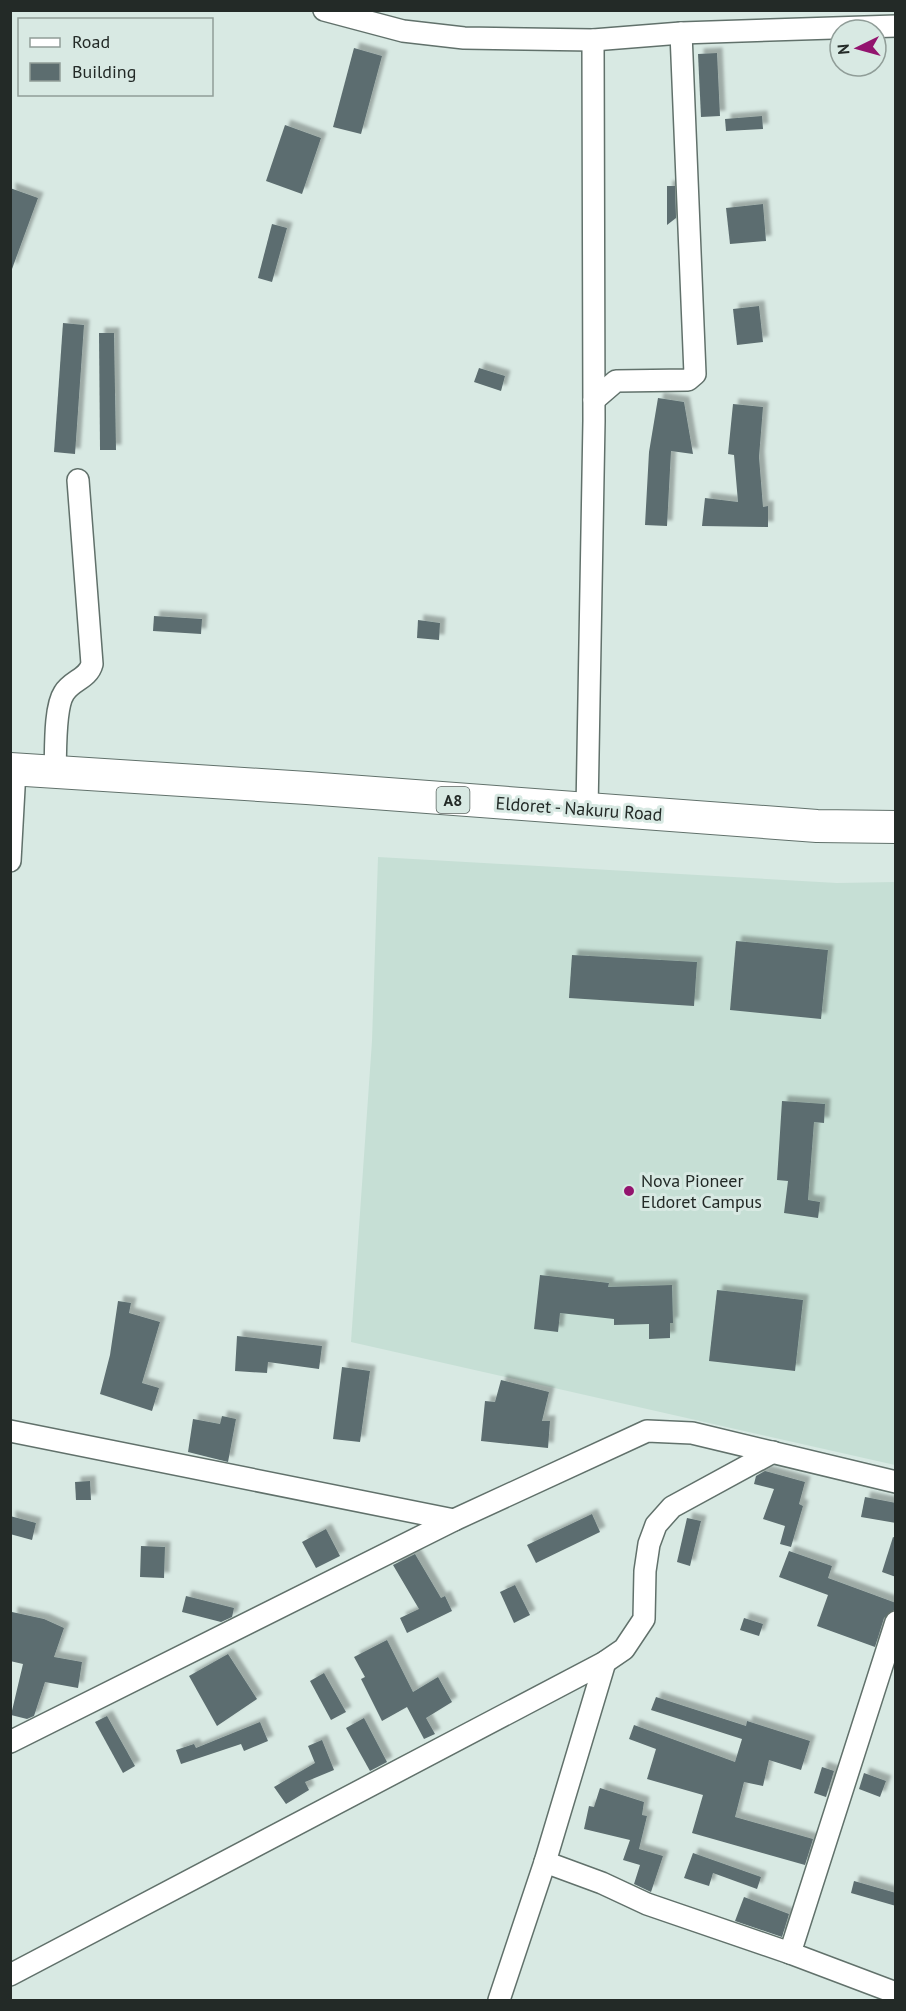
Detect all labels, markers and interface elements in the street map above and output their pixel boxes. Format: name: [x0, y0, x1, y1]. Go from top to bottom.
legend: [18, 18, 213, 96]
north arrow: [828, 18, 888, 78]
text: Road: [72, 30, 110, 53]
text: N: [833, 43, 853, 55]
text: Building: [72, 60, 136, 83]
road number: A8: [436, 787, 470, 813]
street label: Eldoret - Nakuru Road: [495, 791, 663, 826]
place label: Nova Pioneer Eldoret Campus: [641, 1169, 762, 1213]
marker: Nova Pioneer Eldoret Campus: [622, 1184, 636, 1198]

